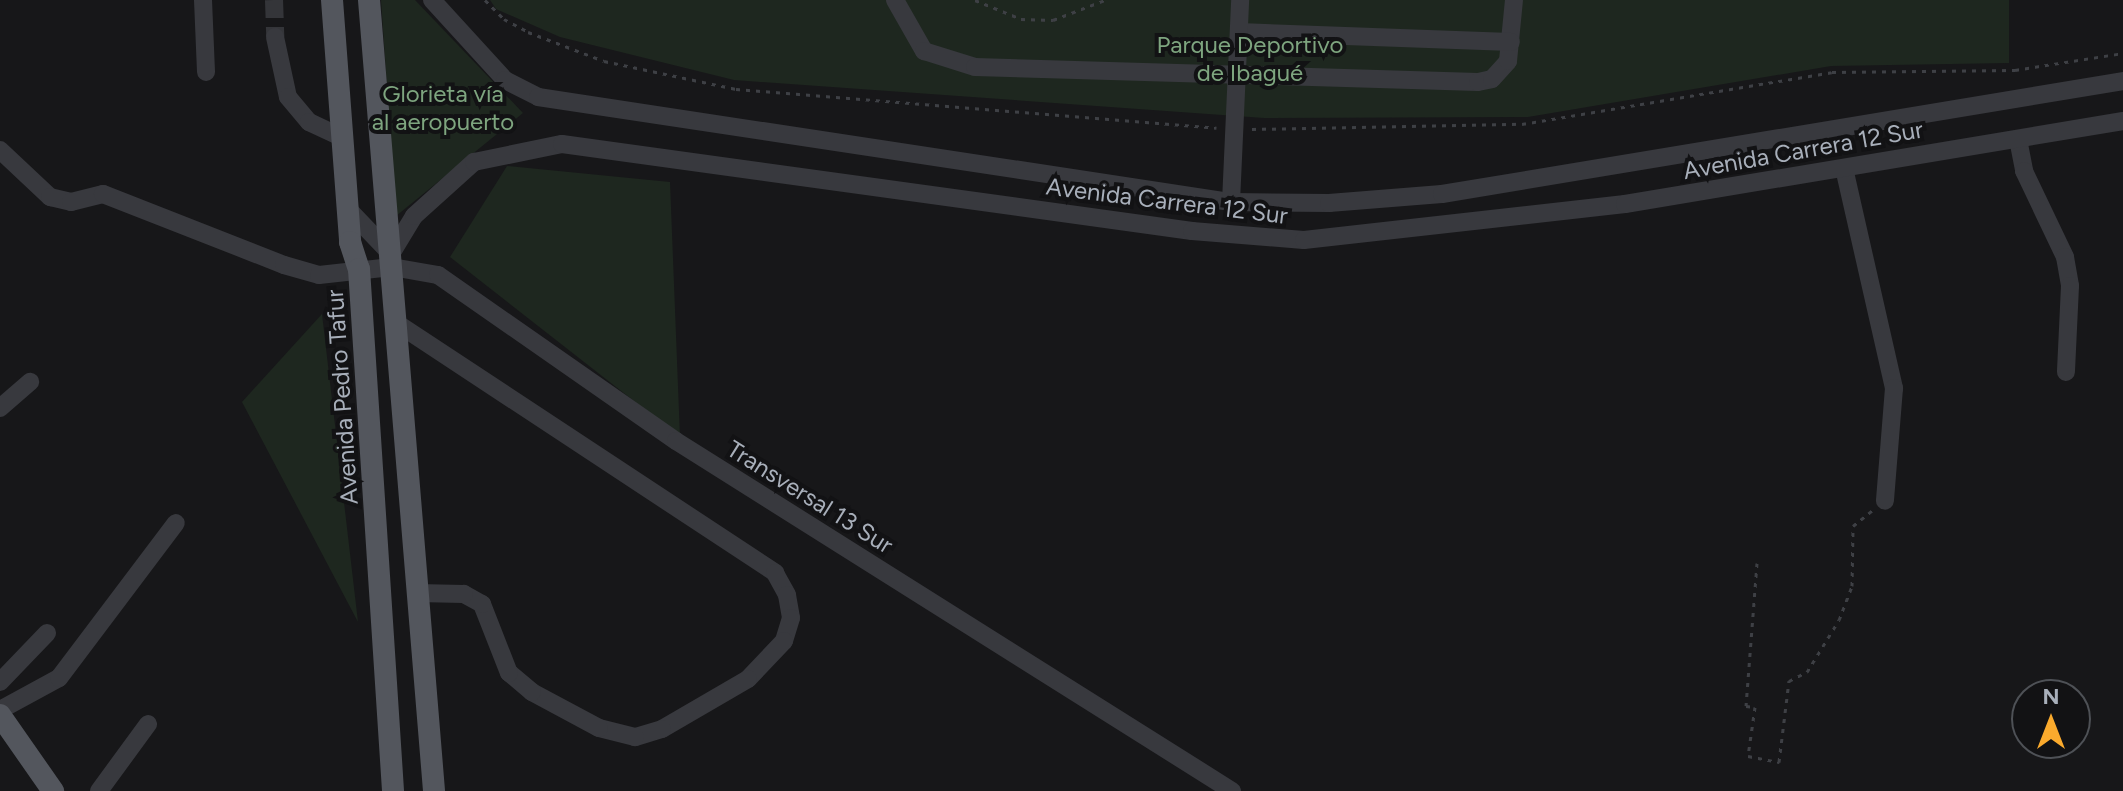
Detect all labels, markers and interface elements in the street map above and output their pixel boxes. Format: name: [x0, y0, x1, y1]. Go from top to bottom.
park label: Parque Deportivo de Ibagué: [1157, 31, 1343, 87]
park label: Glorieta vía al aeropuerto: [372, 80, 514, 136]
street label: Avenida Carrera 12 Sur: [1681, 115, 1925, 185]
street label: Avenida Carrera 12 Sur: [1045, 172, 1289, 230]
street label: Avenida Pedro Tafur: [320, 288, 364, 506]
street label: Transversal 13 Sur: [722, 434, 898, 560]
north arrow: [2011, 679, 2091, 759]
text: N: [2042, 683, 2060, 710]

